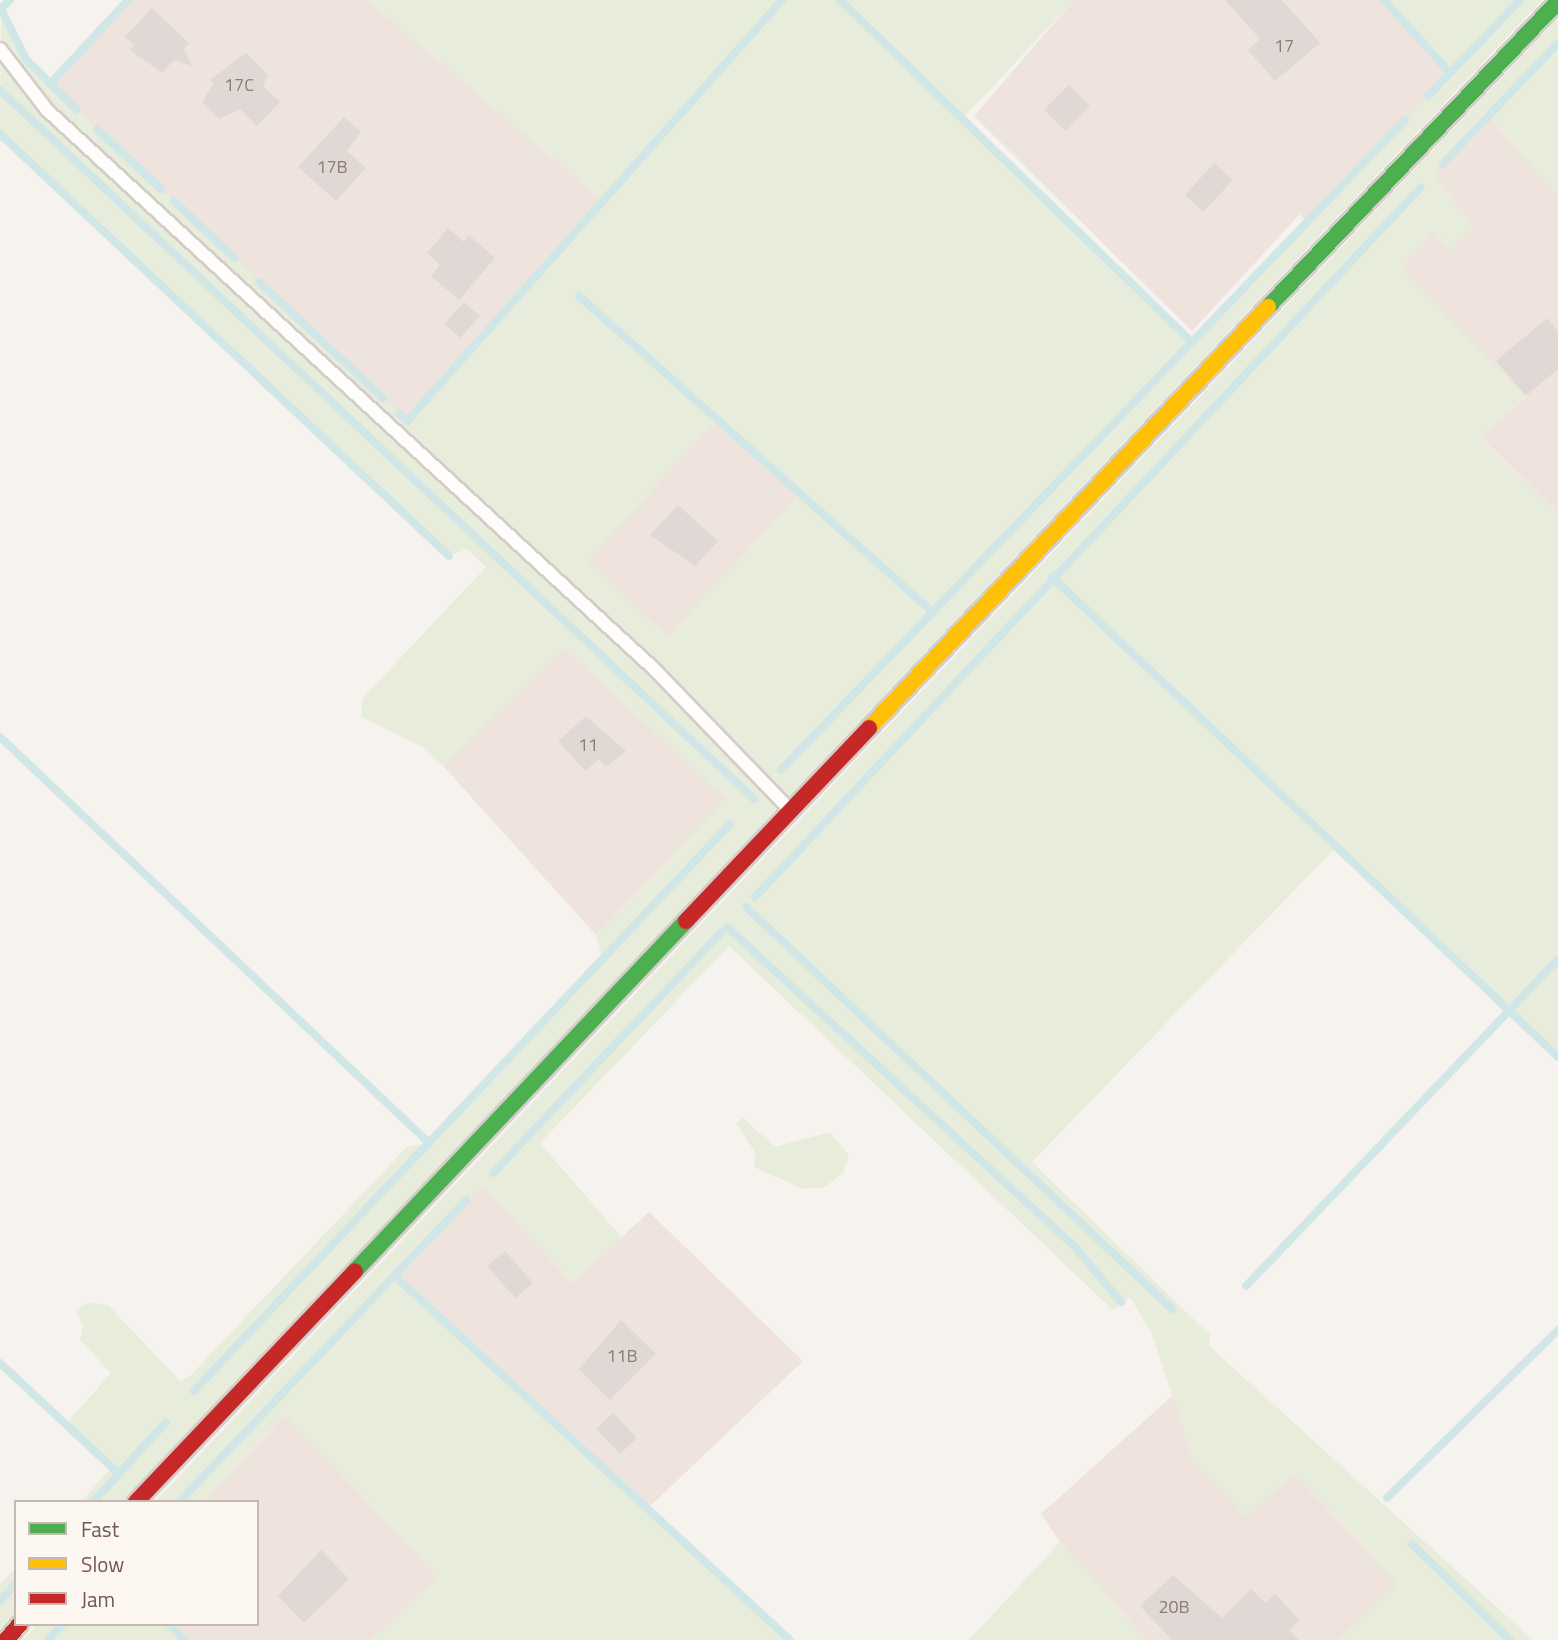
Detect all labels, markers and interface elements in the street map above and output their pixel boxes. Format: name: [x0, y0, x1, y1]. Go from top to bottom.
house number: 17: [1274, 35, 1294, 57]
house number: 17C: [224, 74, 254, 96]
house number: 17B: [316, 156, 348, 178]
house number: 11: [578, 734, 598, 756]
house number: 11B: [606, 1345, 638, 1367]
legend: [14, 1500, 259, 1626]
text: Fast: [81, 1513, 119, 1545]
text: Slow: [81, 1548, 124, 1580]
text: Jam: [81, 1583, 115, 1615]
house number: 20B: [1158, 1596, 1190, 1618]

